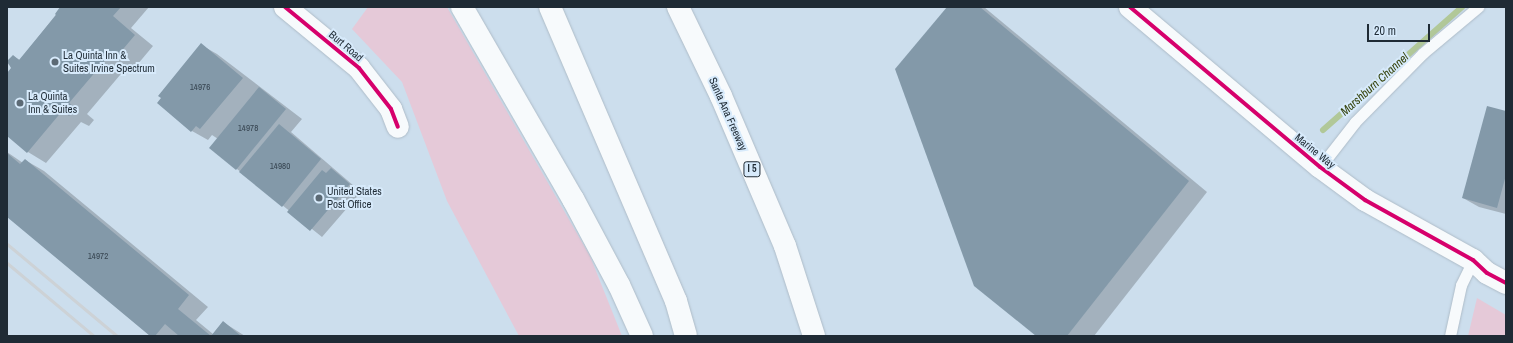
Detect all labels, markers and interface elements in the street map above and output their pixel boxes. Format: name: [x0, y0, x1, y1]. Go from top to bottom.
scale bar: [1369, 16, 1432, 42]
text: 20 m: [1374, 23, 1396, 39]
street label: Burt Road: [326, 28, 366, 64]
place label: La Quinta Inn & Suites Irvine Spectrum: [63, 49, 155, 75]
water label: Marshburn Channel: [1338, 51, 1412, 119]
marker: La Quinta Inn & Suites Irvine Spectrum: [50, 57, 60, 67]
street label: Santa Ana Freeway: [706, 75, 750, 153]
house number: 14976: [190, 82, 210, 92]
place label: La Quinta Inn & Suites: [28, 90, 77, 116]
marker: La Quinta Inn & Suites: [15, 98, 25, 108]
house number: 14978: [238, 123, 258, 133]
street label: Marine Way: [1292, 131, 1338, 171]
house number: 14980: [270, 161, 290, 171]
road number: I 5: [743, 161, 761, 177]
place label: United States Post Office: [327, 185, 382, 211]
marker: United States Post Office: [314, 193, 324, 203]
house number: 14972: [88, 251, 108, 261]

